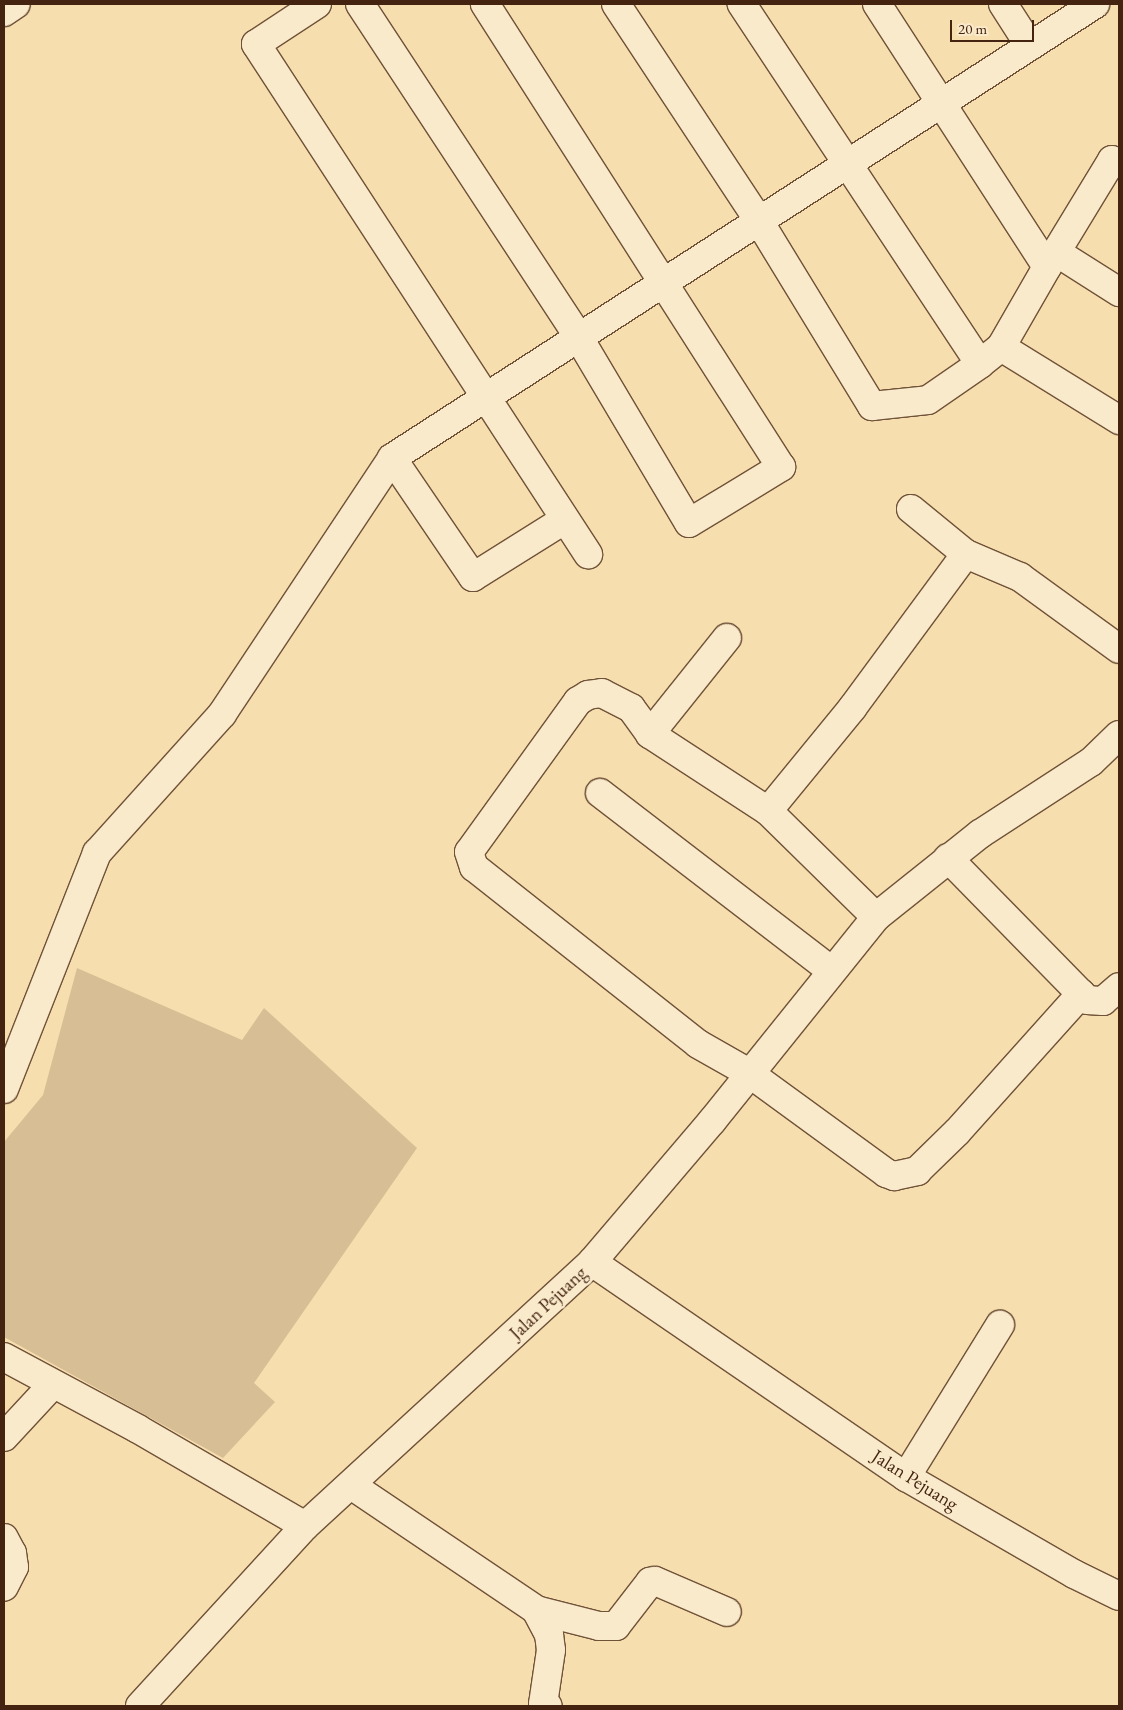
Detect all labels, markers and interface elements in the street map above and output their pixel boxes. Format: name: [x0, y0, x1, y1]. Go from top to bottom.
scale bar: [953, 10, 1037, 42]
text: 20 m: [958, 19, 987, 38]
street label: Jalan Pejuang: [505, 1262, 591, 1344]
street label: Jalan Pejuang: [868, 1445, 962, 1515]

